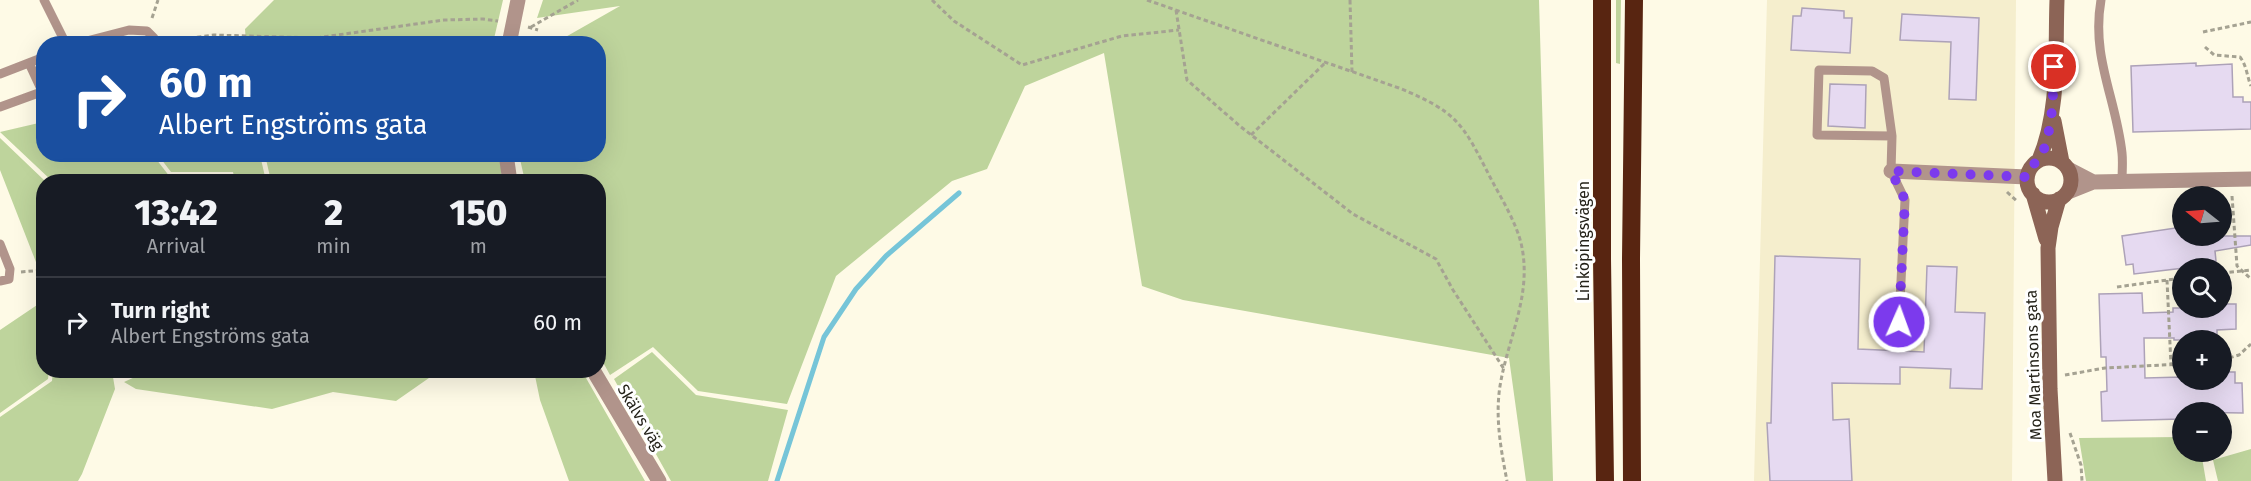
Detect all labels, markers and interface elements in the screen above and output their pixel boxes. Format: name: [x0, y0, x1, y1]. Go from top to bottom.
pin: [2028, 41, 2079, 92]
icon: arrive: [2037, 50, 2070, 83]
text: 60 m: [159, 58, 253, 108]
icon: right: [60, 60, 138, 138]
text: Albert Engströms gata: [159, 109, 427, 141]
street label: Linköpingsvägen: [1574, 181, 1593, 301]
north arrow: [2172, 186, 2232, 246]
map controls: [2172, 186, 2232, 462]
text: 13:42: [135, 191, 218, 235]
text: 2: [324, 191, 343, 235]
text: 150: [449, 191, 507, 235]
text: Arrival: [147, 234, 205, 258]
text: min: [316, 234, 351, 258]
text: m: [470, 234, 487, 258]
button: search: [2172, 258, 2232, 318]
street label: Moa Martinsons gata: [2021, 289, 2046, 441]
position arrow: [1867, 290, 1931, 354]
text: Turn right: [111, 297, 210, 324]
icon: right: [60, 306, 93, 339]
text: 60 m: [533, 309, 582, 336]
text: Albert Engströms gata: [111, 324, 310, 348]
button: +: [2172, 330, 2232, 390]
street label: Skälvs väg: [613, 381, 668, 454]
button: −: [2172, 402, 2232, 462]

